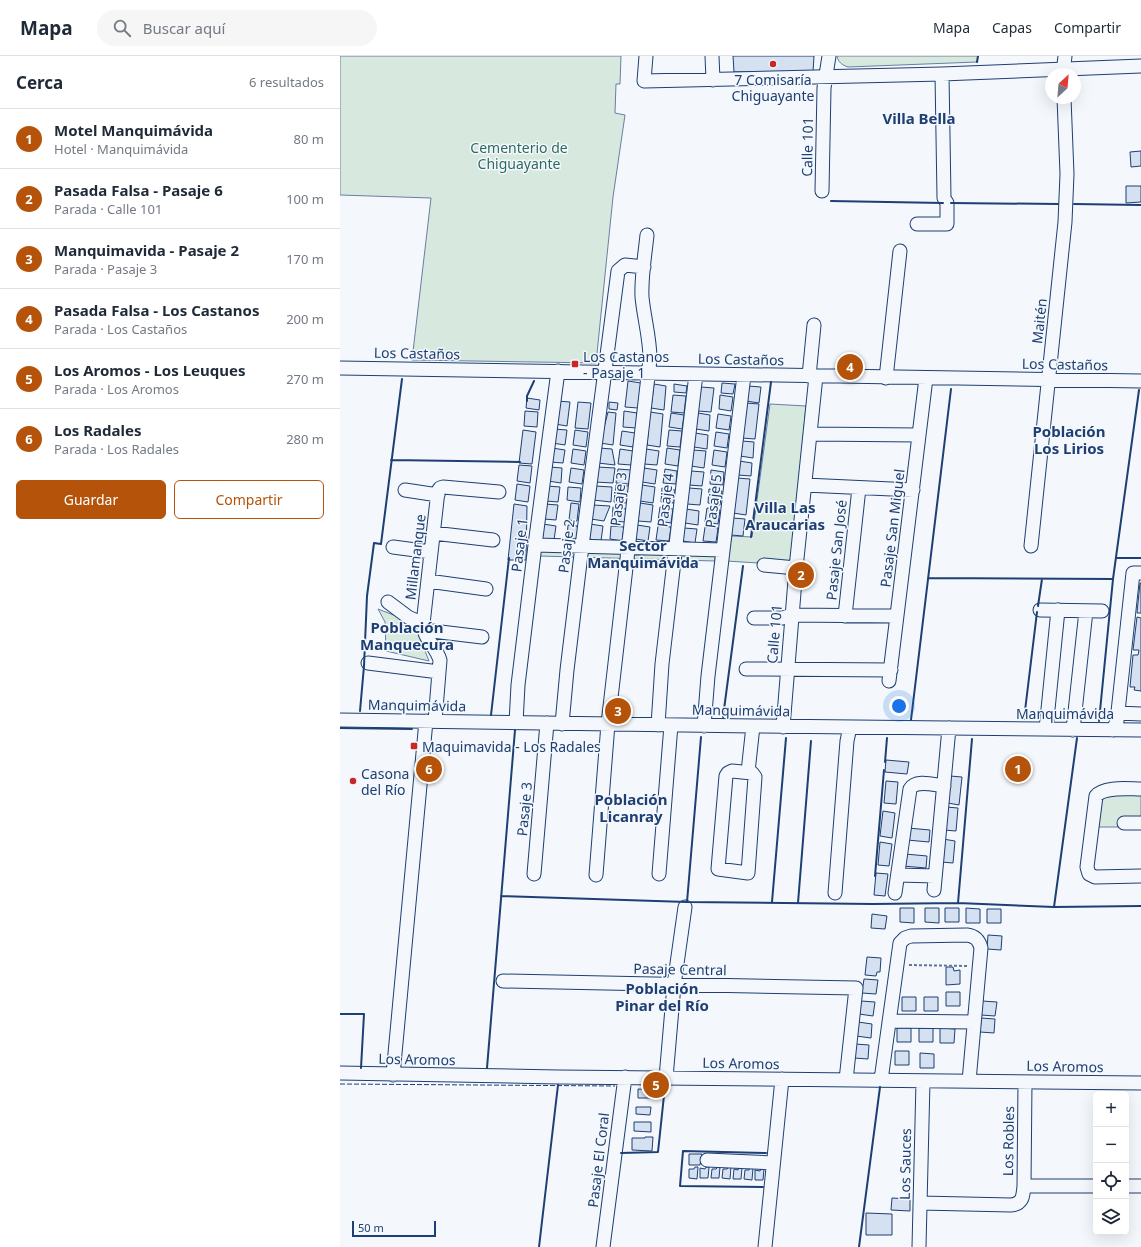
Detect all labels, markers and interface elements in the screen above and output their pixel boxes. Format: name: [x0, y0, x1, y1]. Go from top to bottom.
search box: [97, 10, 377, 46]
text: Mapa: [20, 15, 73, 41]
icon: search: [111, 17, 133, 39]
text: Buscar aquí: [143, 18, 225, 38]
text: Mapa: [933, 18, 970, 37]
text: Capas: [992, 18, 1032, 37]
text: Compartir: [1054, 18, 1121, 37]
marker: 7 Comisaría Chiguayante: [768, 59, 778, 69]
north arrow: [1045, 68, 1081, 104]
place label: 7 Comisaría Chiguayante: [732, 70, 815, 105]
text: Cerca: [16, 71, 63, 94]
text: 6 resultados: [249, 73, 324, 91]
district label: Villa Bella: [883, 108, 955, 128]
street label: Calle 101: [797, 117, 817, 177]
text: Motel Manquimávida: [54, 120, 213, 140]
text: 1: [25, 130, 33, 148]
text: 80 m: [294, 130, 324, 148]
park label: Cementerio de Chiguayante: [470, 138, 568, 173]
text: Hotel · Manquimávida: [54, 140, 188, 158]
text: Pasada Falsa - Pasaje 6: [54, 180, 223, 200]
text: 2: [25, 190, 33, 208]
text: 100 m: [286, 190, 324, 208]
text: Parada · Calle 101: [54, 200, 162, 218]
text: Manquimavida - Pasaje 2: [54, 240, 239, 260]
text: 3: [25, 250, 33, 268]
text: 170 m: [286, 250, 324, 268]
text: Parada · Pasaje 3: [54, 260, 157, 278]
street label: Maitén: [1027, 297, 1051, 345]
text: Pasada Falsa - Los Castanos: [54, 300, 259, 320]
text: 4: [25, 310, 33, 328]
text: 200 m: [286, 310, 324, 328]
text: Parada · Los Castaños: [54, 320, 187, 338]
street label: Los Castaños: [374, 343, 461, 363]
place label: Los Castanos - Pasaje 1: [583, 347, 670, 382]
street label: Los Castaños: [698, 349, 785, 369]
pin: 4: [837, 352, 863, 382]
street label: Los Castaños: [1022, 354, 1109, 374]
marker: Los Castanos - Pasaje 1: [570, 359, 580, 369]
text: Los Aromos - Los Leuques: [54, 360, 245, 380]
text: 5: [25, 370, 33, 388]
text: 270 m: [286, 370, 324, 388]
text: Parada · Los Aromos: [54, 380, 179, 398]
text: Los Radales: [54, 420, 141, 440]
district label: Población Los Lirios: [1033, 421, 1105, 458]
text: 6: [25, 430, 33, 448]
text: 280 m: [286, 430, 324, 448]
text: Parada · Los Radales: [54, 440, 179, 458]
street label: Pasaje San Miguel: [875, 468, 909, 588]
street label: Pasaje 3: [605, 471, 631, 527]
street label: Pasaje 4: [652, 472, 678, 528]
street label: Pasaje 5: [700, 473, 726, 529]
button: Guardar: [16, 480, 166, 519]
button: Compartir: [174, 480, 324, 519]
district label: Villa Las Araucarias: [745, 497, 825, 534]
street label: Pasaje San José: [821, 499, 851, 601]
street label: Millamanque: [400, 513, 430, 601]
street label: Pasaje 1: [506, 517, 532, 573]
street label: Pasaje 2: [553, 518, 579, 574]
district label: Sector Manquimávida: [587, 535, 699, 572]
pin: 2: [788, 560, 814, 590]
street label: Calle 101: [762, 604, 786, 664]
district label: Población Manquecura: [360, 617, 454, 654]
street label: Manquimávida: [368, 695, 466, 715]
pin: 3: [605, 696, 631, 726]
your location: [889, 696, 909, 716]
street label: Manquimávida: [692, 700, 790, 720]
street label: Manquimávida: [1016, 704, 1114, 723]
place label: Maquimavida - Los Radales: [422, 737, 601, 756]
marker: Maquimavida - Los Radales: [409, 741, 419, 751]
pin: 6: [416, 754, 442, 784]
pin: 1: [1005, 754, 1031, 784]
place label: Casona del Río: [361, 764, 409, 799]
marker: Casona del Río: [348, 776, 358, 786]
street label: Pasaje 3: [512, 781, 536, 837]
district label: Población Licanray: [595, 789, 667, 826]
street label: Pasaje Central: [633, 959, 727, 979]
district label: Población Pinar del Río: [615, 978, 709, 1015]
street label: Los Aromos: [378, 1049, 456, 1069]
street label: Los Aromos: [702, 1053, 780, 1073]
street label: Los Aromos: [1026, 1056, 1104, 1076]
pin: 5: [643, 1070, 669, 1100]
map controls: [1093, 1091, 1129, 1235]
button: +: [1093, 1091, 1129, 1127]
street label: Los Robles: [998, 1105, 1018, 1176]
street label: Pasaje El Coral: [583, 1112, 613, 1208]
button: −: [1093, 1127, 1129, 1163]
street label: Los Sauces: [895, 1128, 915, 1200]
button: locate: [1093, 1163, 1129, 1199]
button: layers: [1093, 1199, 1129, 1235]
scale bar: [352, 1219, 436, 1238]
text: 50 m: [358, 1220, 384, 1235]

